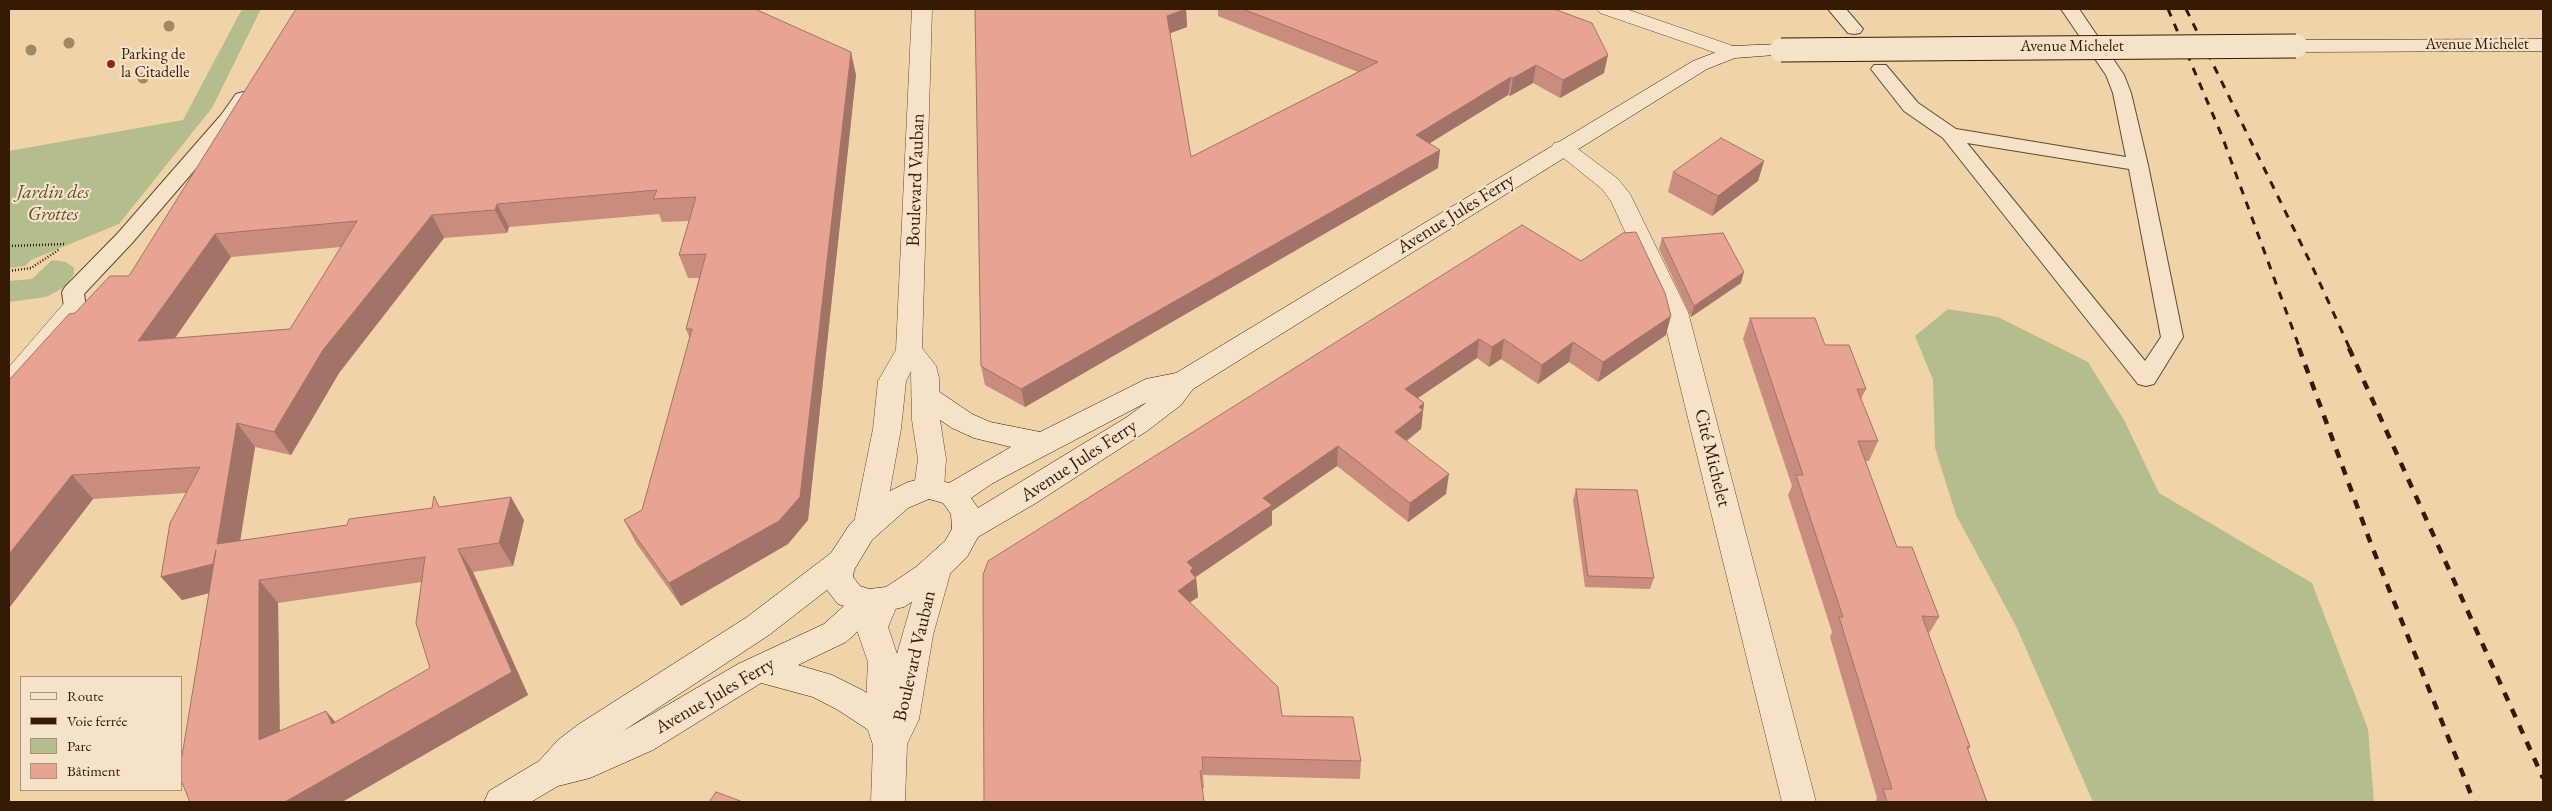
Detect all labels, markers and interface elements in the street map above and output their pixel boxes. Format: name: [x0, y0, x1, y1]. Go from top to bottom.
street label: Avenue Michelet: [2425, 35, 2529, 55]
street label: Avenue Michelet: [2020, 37, 2124, 57]
place label: Parking de la Citadelle: [121, 45, 189, 83]
marker: Parking de la Citadelle: [105, 58, 117, 70]
street label: Boulevard Vauban: [902, 113, 930, 247]
street label: Avenue Jules Ferry: [1393, 169, 1519, 259]
park label: Jardin des Grottes: [17, 182, 89, 226]
street label: Cité Michelet: [1689, 407, 1735, 509]
street label: Avenue Jules Ferry: [1016, 415, 1142, 507]
street label: Boulevard Vauban: [889, 588, 941, 724]
street label: Avenue Jules Ferry: [651, 653, 779, 739]
legend: [20, 676, 182, 791]
text: Route: [67, 686, 104, 705]
text: Voie ferrée: [67, 711, 127, 730]
text: Parc: [67, 736, 92, 755]
text: Bâtiment: [67, 761, 120, 780]

